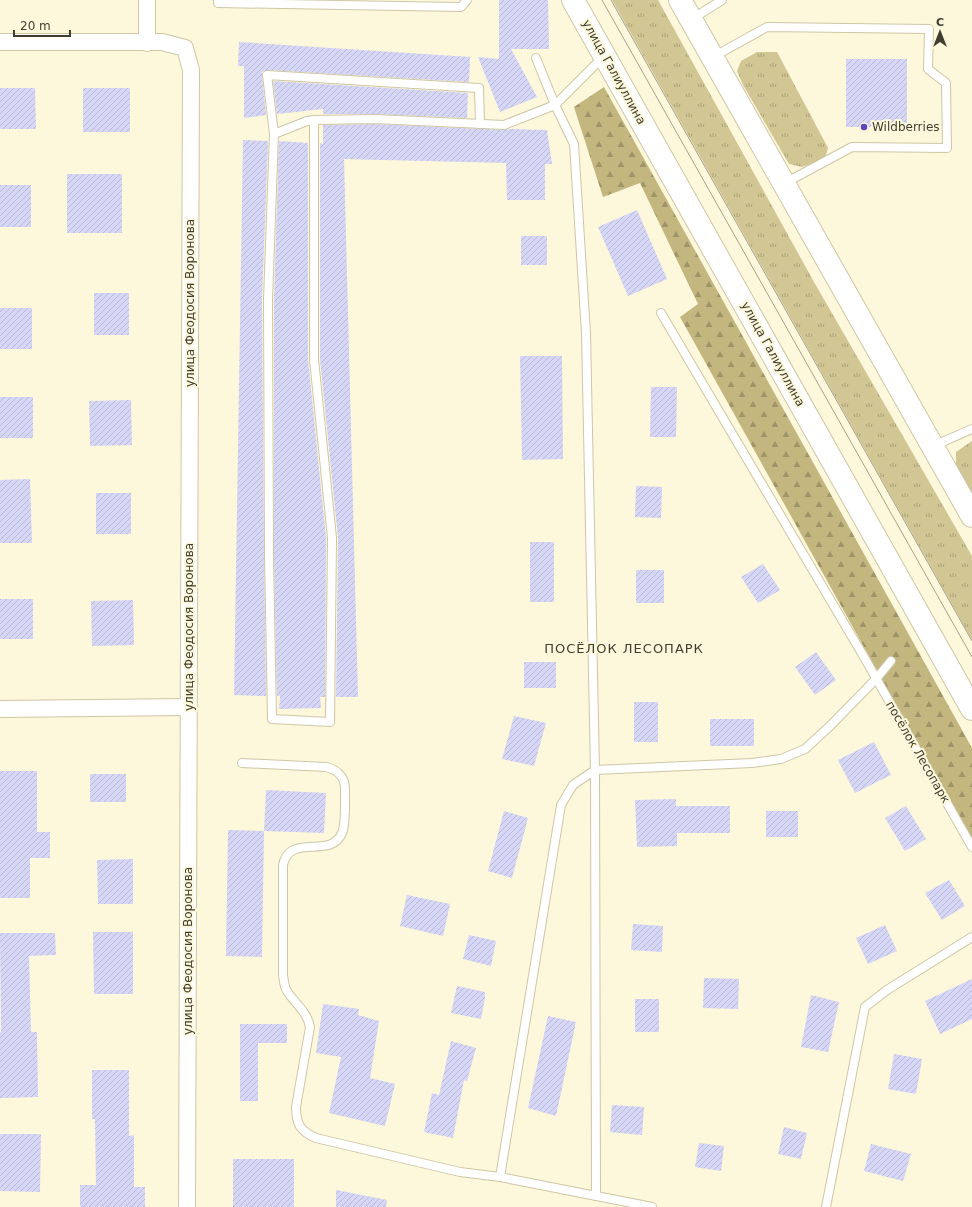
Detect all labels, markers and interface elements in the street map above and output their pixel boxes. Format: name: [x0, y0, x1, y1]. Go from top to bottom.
scale bar: [14, 12, 70, 38]
north arrow: [920, 12, 960, 52]
text: С: [936, 16, 944, 29]
street label: улица Галиуллина: [579, 17, 649, 127]
text: 20 m: [20, 19, 51, 33]
place label: Wildberries: [872, 120, 940, 134]
marker: Wildberries: [859, 122, 869, 132]
street label: улица Феодосия Воронова: [183, 219, 197, 387]
street label: улица Галиуллина: [738, 299, 808, 409]
street label: улица Феодосия Воронова: [182, 543, 196, 711]
district label: ПОСЁЛОК ЛЕСОПАРК: [544, 641, 704, 656]
street label: посёлок Лесопарк: [883, 698, 953, 806]
street label: улица Феодосия Воронова: [181, 867, 195, 1035]

